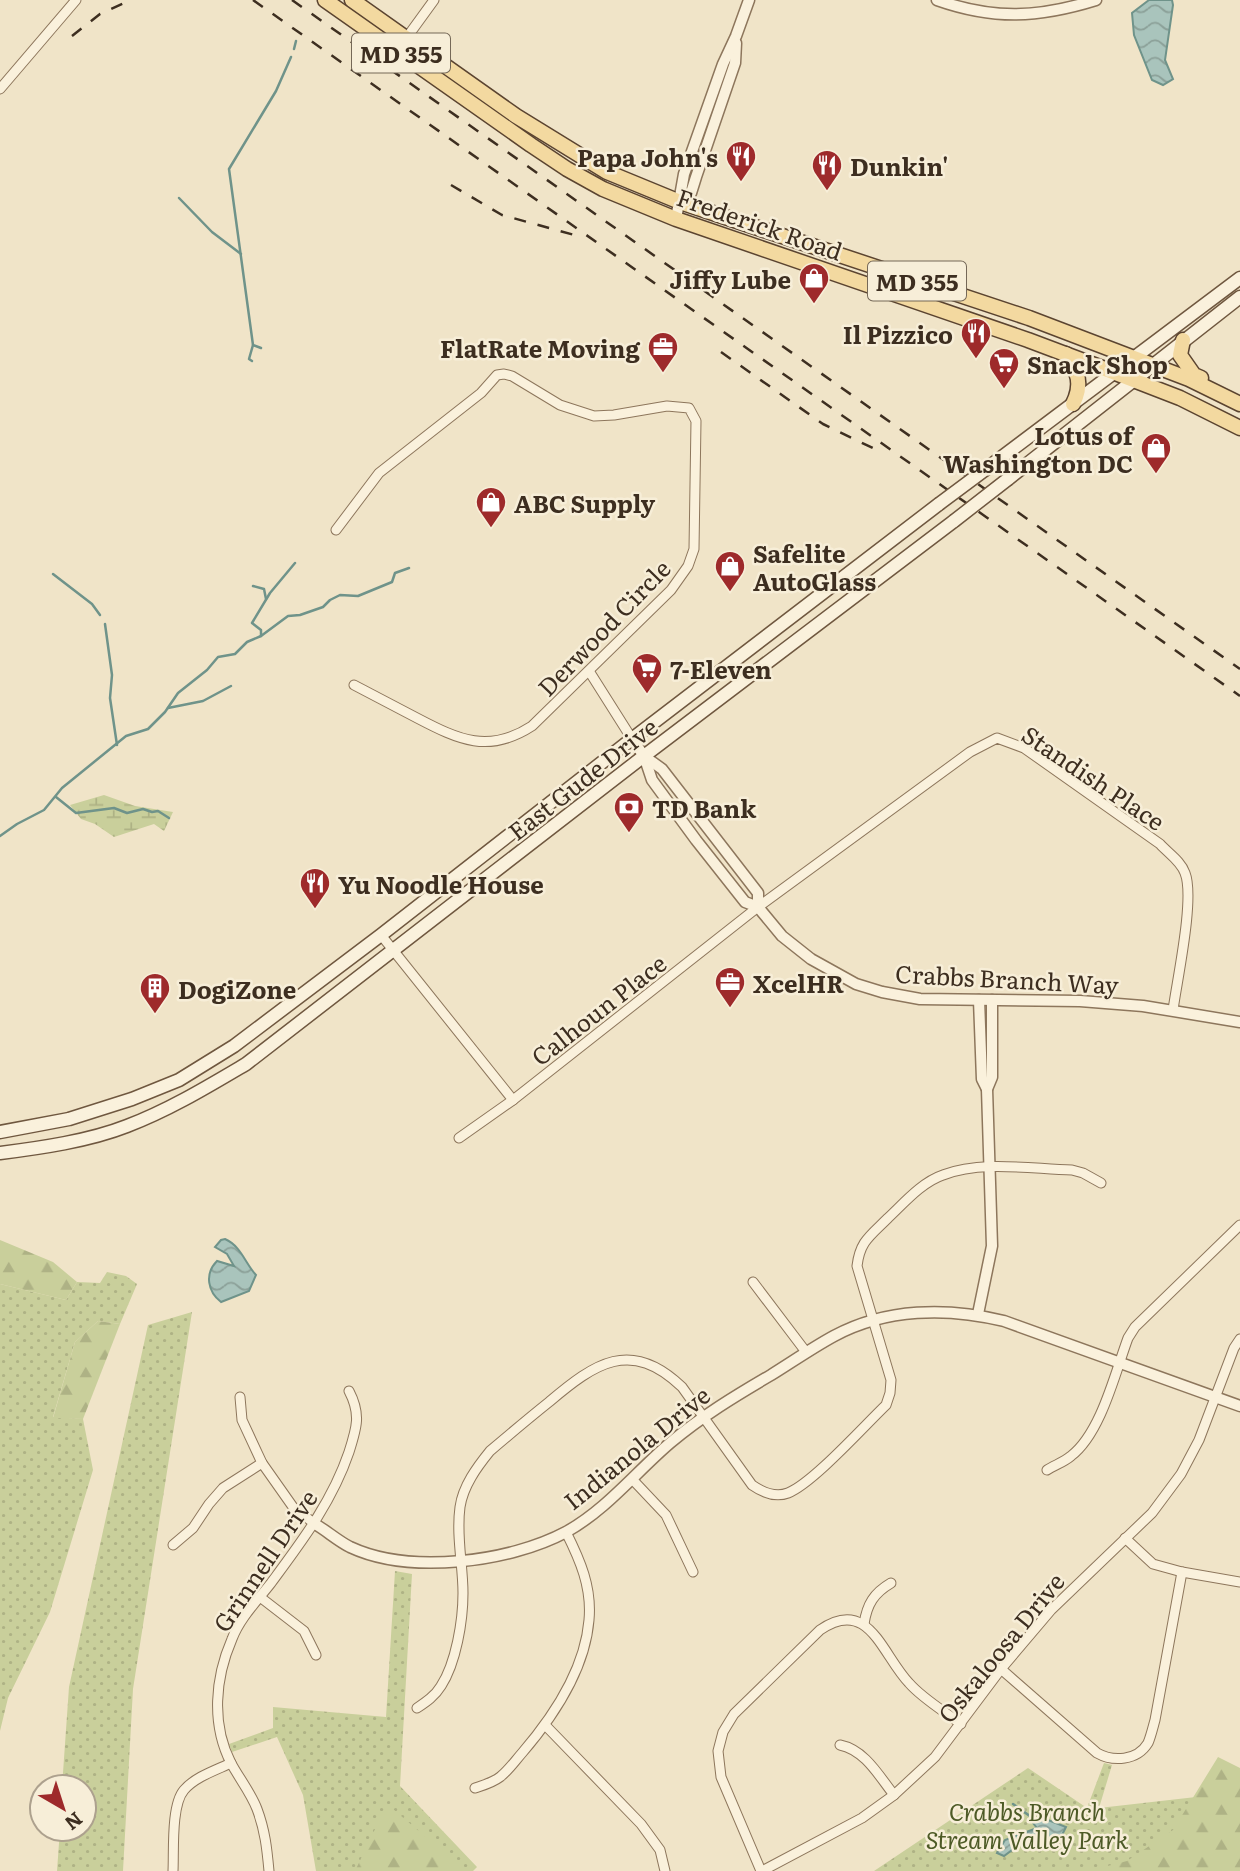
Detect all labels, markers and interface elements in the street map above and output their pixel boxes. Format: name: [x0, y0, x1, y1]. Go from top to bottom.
road number: MD 355: [352, 34, 450, 72]
place label: Papa John's: [577, 139, 718, 174]
restaurant icon: Papa John's: [724, 139, 758, 183]
restaurant icon: Dunkin': [810, 148, 844, 192]
place label: Dunkin': [850, 148, 948, 183]
street label: Frederick Road: [672, 178, 848, 268]
place label: Jiffy Lube: [670, 261, 791, 296]
shop icon: Jiffy Lube: [797, 261, 831, 305]
road number: MD 355: [868, 262, 966, 300]
place label: Il Pizzico: [843, 316, 953, 351]
restaurant icon: Il Pizzico: [959, 316, 993, 360]
place label: FlatRate Moving: [440, 330, 640, 365]
office icon: FlatRate Moving: [646, 330, 680, 374]
supermarket icon: Snack Shop: [987, 346, 1021, 390]
place label: Snack Shop: [1027, 346, 1168, 381]
place label: Lotus of Washington DC: [943, 417, 1136, 480]
shop icon: Lotus of Washington DC: [1139, 431, 1173, 475]
shop icon: ABC Supply: [474, 485, 508, 529]
place label: ABC Supply: [514, 485, 656, 520]
place label: Safelite AutoGlass: [753, 535, 876, 598]
shop icon: Safelite AutoGlass: [713, 549, 747, 593]
street label: Derwood Circle: [529, 551, 677, 703]
supermarket icon: 7-Eleven: [630, 651, 664, 695]
place label: 7-Eleven: [670, 651, 772, 686]
street label: East Gude Drive: [500, 708, 664, 848]
street label: Standish Place: [1015, 716, 1173, 838]
bank icon: TD Bank: [612, 790, 646, 834]
place label: TD Bank: [652, 790, 757, 825]
restaurant icon: Yu Noodle House: [298, 866, 332, 910]
place label: Yu Noodle House: [338, 866, 544, 901]
street label: Calhoun Place: [523, 945, 673, 1073]
street label: Crabbs Branch Way: [895, 955, 1120, 1001]
office icon: XcelHR: [713, 965, 747, 1009]
place label: XcelHR: [753, 965, 844, 1000]
building icon: DogiZone: [138, 971, 172, 1015]
place label: DogiZone: [178, 971, 296, 1006]
street label: Indianola Drive: [555, 1377, 717, 1517]
street label: Grinnell Drive: [203, 1482, 325, 1638]
street label: Oskaloosa Drive: [929, 1565, 1071, 1729]
north arrow: [28, 1773, 98, 1843]
park label: Crabbs Branch Stream Valley Park: [926, 1793, 1129, 1856]
text: N: [59, 1806, 89, 1838]

